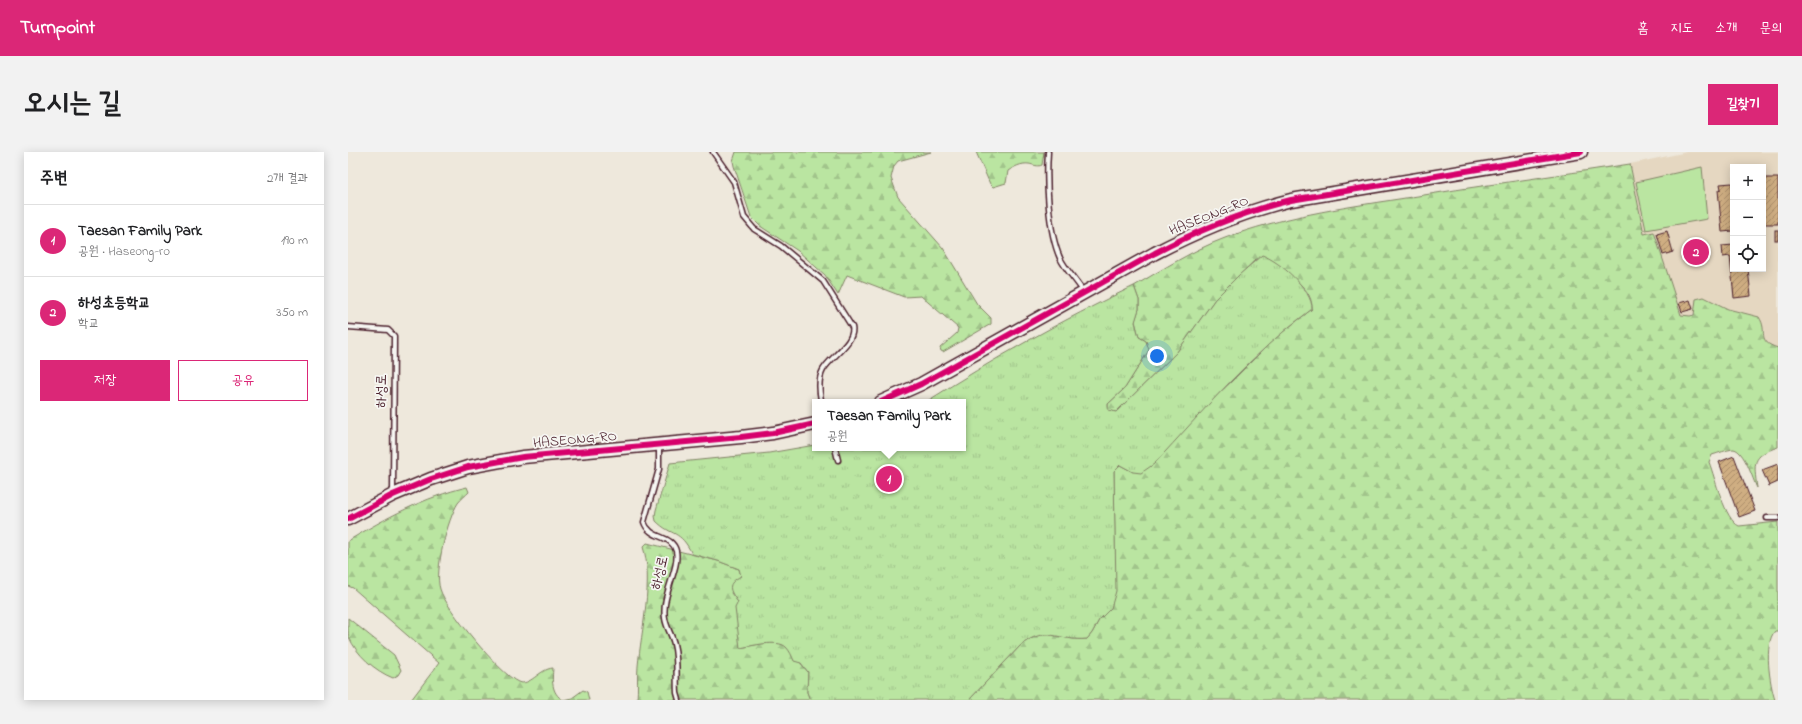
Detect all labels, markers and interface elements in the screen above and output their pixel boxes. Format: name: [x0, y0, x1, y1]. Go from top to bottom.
text: Turnpoint: [20, 15, 95, 42]
text: 홈: [1637, 18, 1648, 39]
text: 지도: [1670, 18, 1693, 39]
text: 소개: [1715, 18, 1737, 39]
text: 문의: [1759, 18, 1782, 39]
text: 오시는 길: [24, 84, 121, 125]
button: 길찾기: [1708, 84, 1778, 125]
map controls: [1730, 164, 1766, 272]
button: +: [1730, 164, 1766, 200]
text: 주변: [40, 166, 67, 191]
text: 2개 결과: [267, 169, 308, 188]
street label: HASEONG-RO: [1166, 191, 1252, 241]
button: −: [1730, 200, 1766, 236]
text: Taesan Family Park: [78, 220, 202, 242]
text: 1: [51, 231, 55, 250]
text: 190 m: [281, 231, 308, 250]
button: locate: [1730, 236, 1766, 272]
pin: 2: [1683, 237, 1709, 267]
text: 공원 · Haseong-ro: [78, 242, 170, 261]
text: 하성초등학교: [78, 292, 150, 314]
text: 2: [50, 303, 56, 322]
text: 350 m: [276, 303, 308, 322]
text: 학교: [78, 314, 99, 333]
your location: [1147, 346, 1167, 366]
button: 저장: [40, 360, 170, 401]
button: 공유: [178, 360, 308, 401]
street label: 하성로: [371, 374, 393, 408]
popup: [812, 399, 966, 451]
text: Taesan Family Park: [827, 405, 951, 427]
street label: HASEONG-RO: [532, 426, 618, 454]
text: 공원: [827, 427, 848, 446]
pin: 1: [876, 464, 902, 494]
street label: 하성로: [646, 554, 674, 592]

